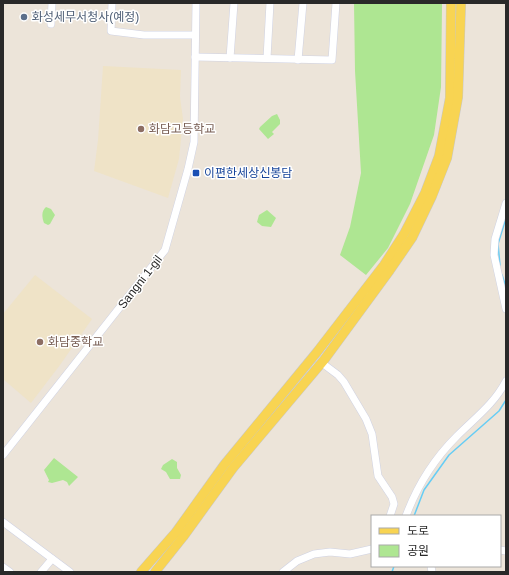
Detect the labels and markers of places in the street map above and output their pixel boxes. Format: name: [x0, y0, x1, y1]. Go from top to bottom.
place label: 화성세무서청사(예정): [32, 10, 139, 24]
marker: 화성세무서청사(예정): [19, 12, 29, 22]
place label: 화담고등학교: [149, 122, 215, 136]
marker: 화담고등학교: [136, 124, 146, 134]
place label: 이편한세상신봉담: [204, 166, 292, 180]
marker: 이편한세상신봉담: [191, 168, 201, 178]
place label: 화담중학교: [48, 335, 103, 349]
marker: 화담중학교: [35, 337, 45, 347]

